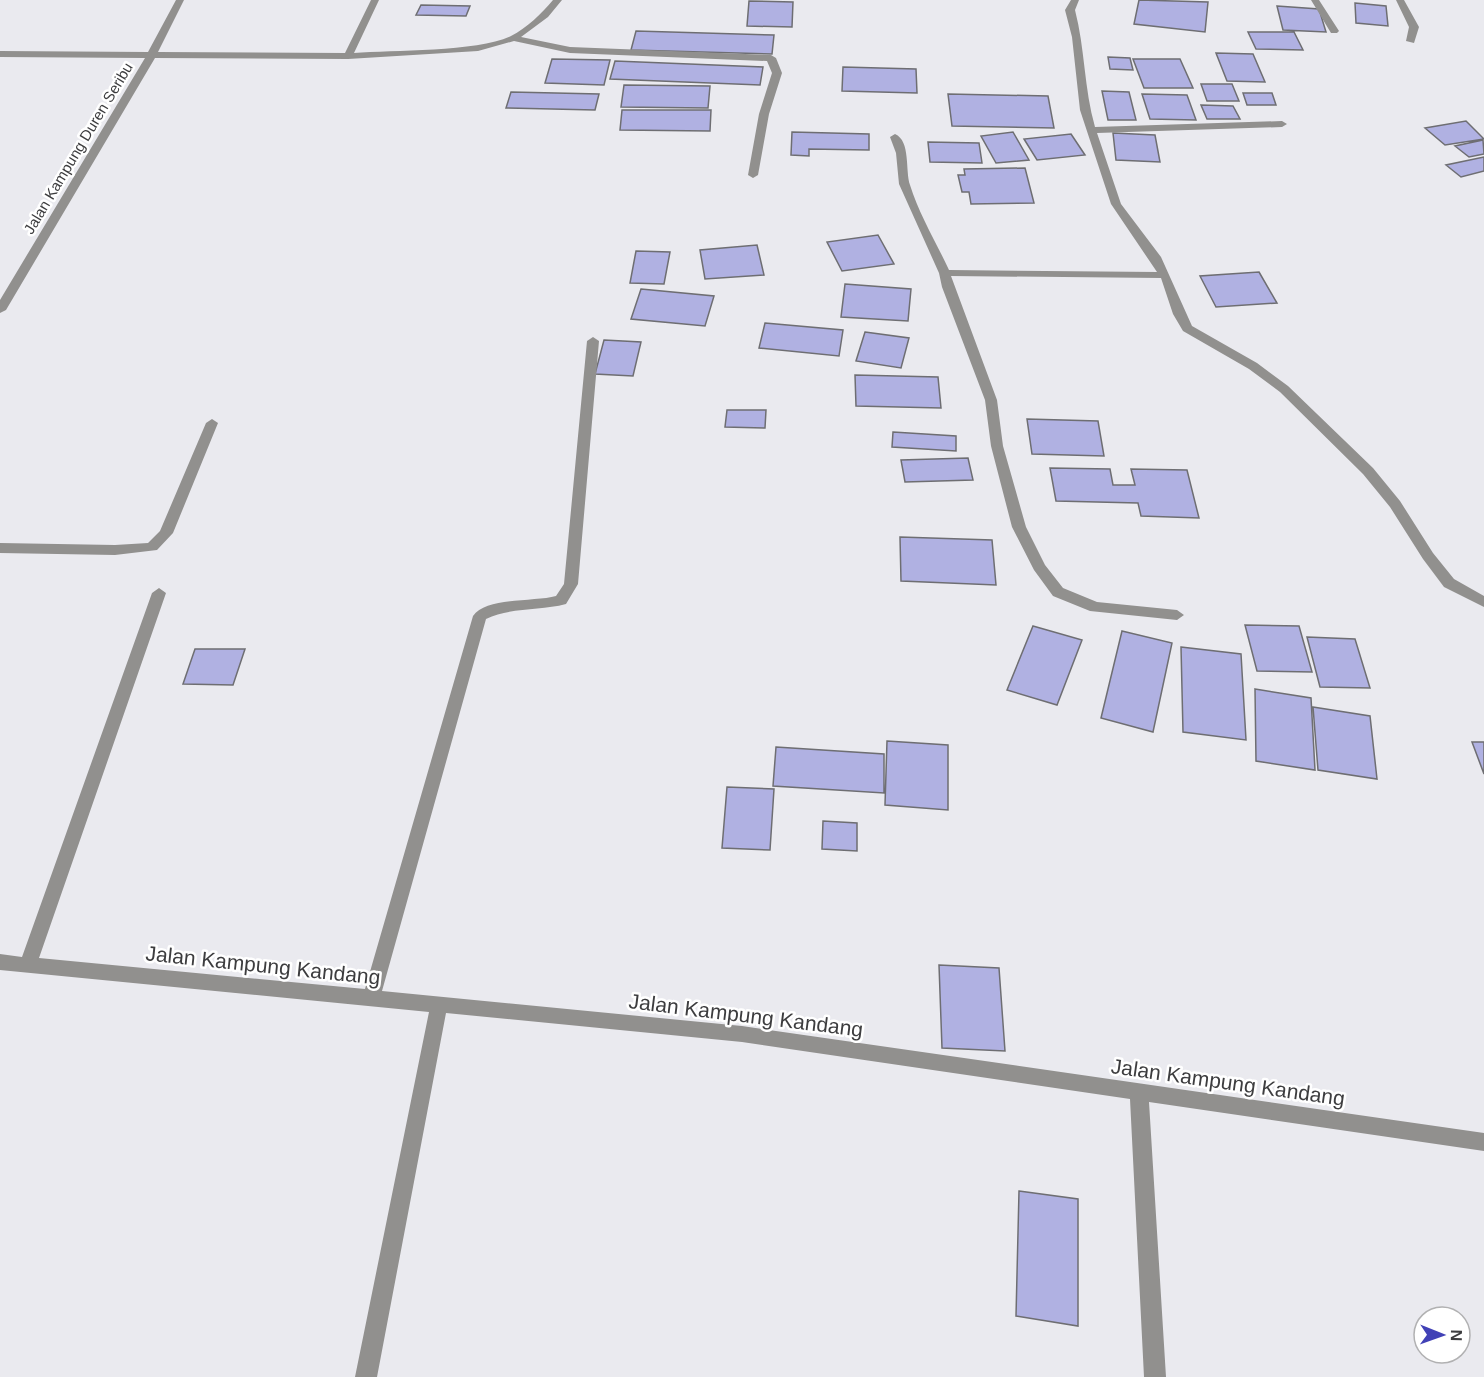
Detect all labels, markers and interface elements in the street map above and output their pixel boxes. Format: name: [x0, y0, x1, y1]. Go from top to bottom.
street label: Jalan Kampung Duren Seribu: [20, 59, 136, 237]
street label: Jalan Kampung Kandang: [145, 941, 381, 989]
street label: Jalan Kampung Kandang: [628, 989, 864, 1041]
street label: Jalan Kampung Kandang: [1110, 1054, 1346, 1110]
north arrow: [1412, 1305, 1472, 1365]
text: N: [1448, 1329, 1465, 1341]

